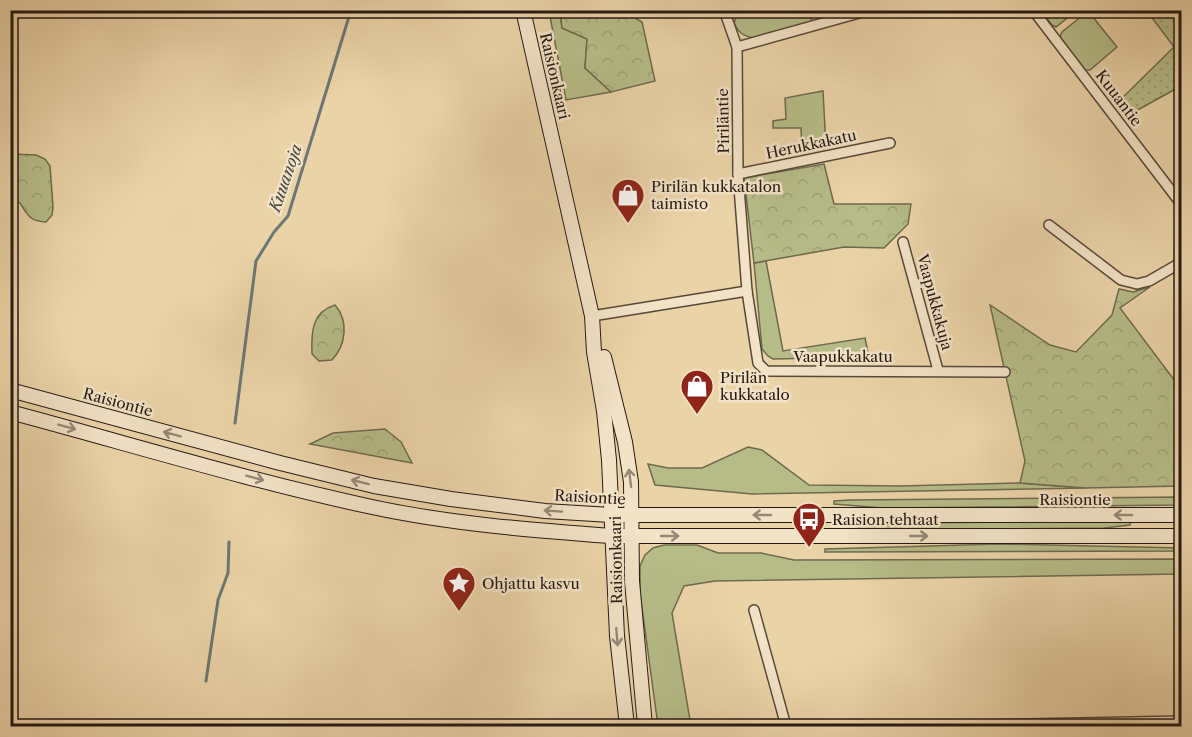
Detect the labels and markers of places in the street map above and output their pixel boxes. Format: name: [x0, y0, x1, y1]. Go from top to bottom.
shop icon: Pirilän kukkatalon taimisto: [610, 177, 646, 224]
place label: Pirilän kukkatalon taimisto: [651, 177, 782, 213]
shop icon: Pirilän kukkatalo: [679, 368, 715, 415]
place label: Pirilän kukkatalo: [720, 368, 790, 404]
bus stop icon: Raision tehtaat: [791, 501, 827, 548]
place label: Raision tehtaat: [832, 510, 939, 529]
place icon: Ohjattu kasvu: [441, 565, 477, 612]
place label: Ohjattu kasvu: [482, 574, 580, 593]

